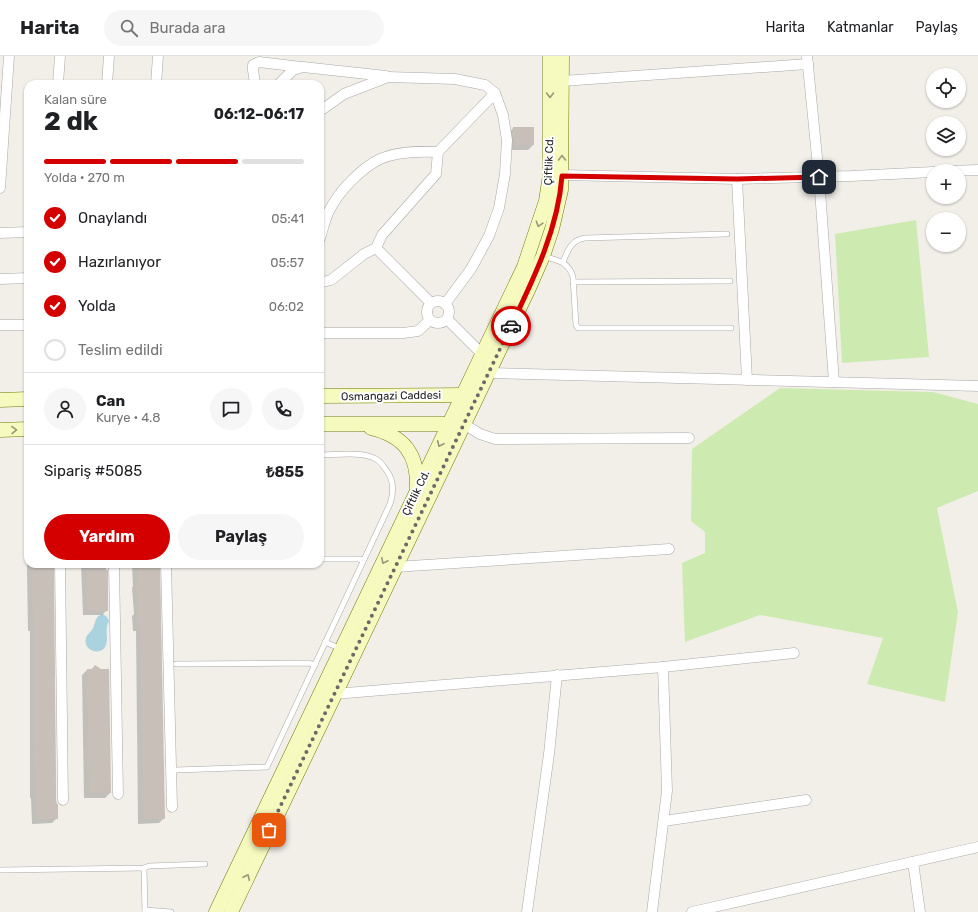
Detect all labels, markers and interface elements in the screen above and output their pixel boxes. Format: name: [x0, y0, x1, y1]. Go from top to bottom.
search box: [104, 10, 384, 46]
text: Harita: [20, 16, 80, 39]
icon: search: [118, 17, 140, 39]
text: Burada ara: [150, 19, 225, 37]
text: Harita: [765, 19, 805, 36]
text: Katmanlar: [827, 19, 894, 36]
text: Paylaş: [916, 19, 958, 36]
map controls: [926, 68, 966, 252]
button: locate: [926, 68, 966, 108]
text: Kalan süre: [44, 92, 107, 107]
one-way arrow: [546, 92, 554, 98]
text: 06:12–06:17: [214, 105, 304, 123]
text: 2 dk: [44, 106, 98, 137]
button: layers: [926, 116, 966, 156]
street label: Çiftlik Cd.: [542, 136, 556, 186]
one-way arrow: [558, 155, 566, 161]
pin: [802, 160, 836, 194]
button: +: [926, 164, 966, 204]
icon: home: [808, 166, 830, 188]
text: Yolda · 270 m: [44, 170, 125, 185]
icon: check: [44, 207, 66, 229]
text: Onaylandı: [78, 209, 147, 227]
text: 05:41: [271, 211, 304, 226]
button: −: [926, 212, 966, 252]
one-way arrow: [535, 220, 544, 227]
icon: check: [44, 251, 66, 273]
text: Hazırlanıyor: [78, 253, 161, 271]
text: 05:57: [270, 255, 304, 270]
icon: check: [44, 295, 66, 317]
text: Yolda: [78, 297, 116, 315]
text: 06:02: [269, 299, 304, 314]
courier: [491, 306, 531, 346]
icon: car: [500, 315, 522, 337]
text: Teslim edildi: [78, 341, 163, 359]
button: person: [44, 388, 86, 430]
button: chat: [210, 388, 252, 430]
button: phone: [262, 388, 304, 430]
street label: Osmangazi Caddesi: [341, 389, 441, 403]
text: Can: [96, 392, 125, 410]
text: Kurye · 4.8: [96, 410, 160, 425]
one-way arrow: [11, 425, 17, 434]
one-way arrow: [437, 440, 445, 447]
text: Sipariş #5085: [44, 462, 142, 480]
text: ₺855: [266, 463, 304, 481]
street label: Çiftlik Cd.: [399, 468, 433, 518]
button: Yardım: [44, 514, 170, 560]
button: Paylaş: [178, 514, 304, 560]
one-way arrow: [381, 557, 389, 565]
pin: [252, 813, 286, 847]
icon: bag: [258, 819, 280, 841]
one-way arrow: [242, 873, 250, 881]

